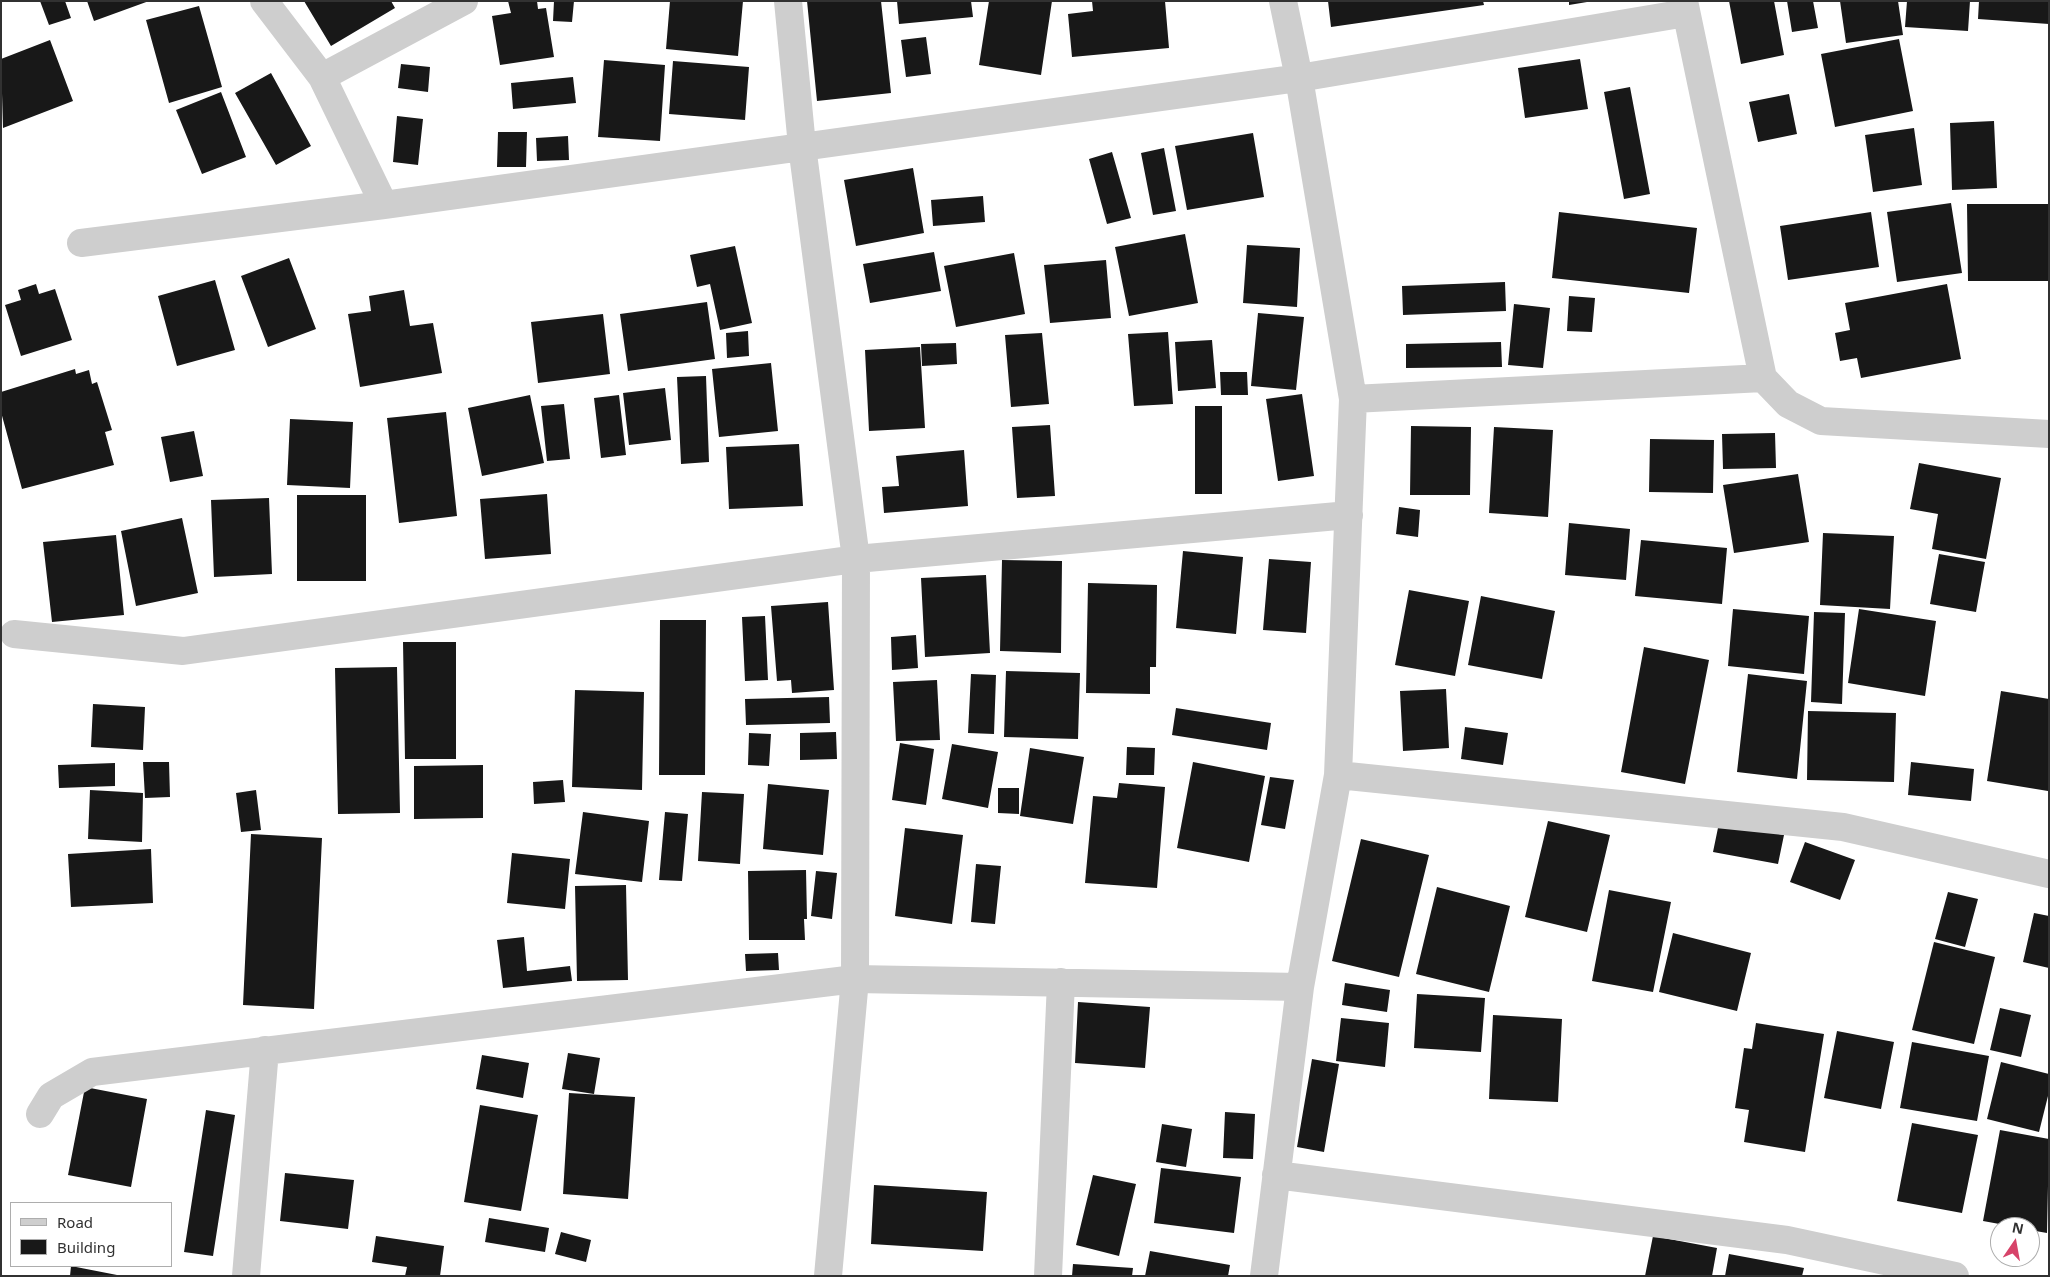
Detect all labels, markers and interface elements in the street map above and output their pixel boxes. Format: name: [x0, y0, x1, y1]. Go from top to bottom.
legend: [10, 1202, 172, 1267]
text: Road: [57, 1212, 93, 1232]
north arrow: [1990, 1217, 2040, 1267]
text: N: [2010, 1217, 2026, 1238]
text: Building: [57, 1237, 115, 1257]

